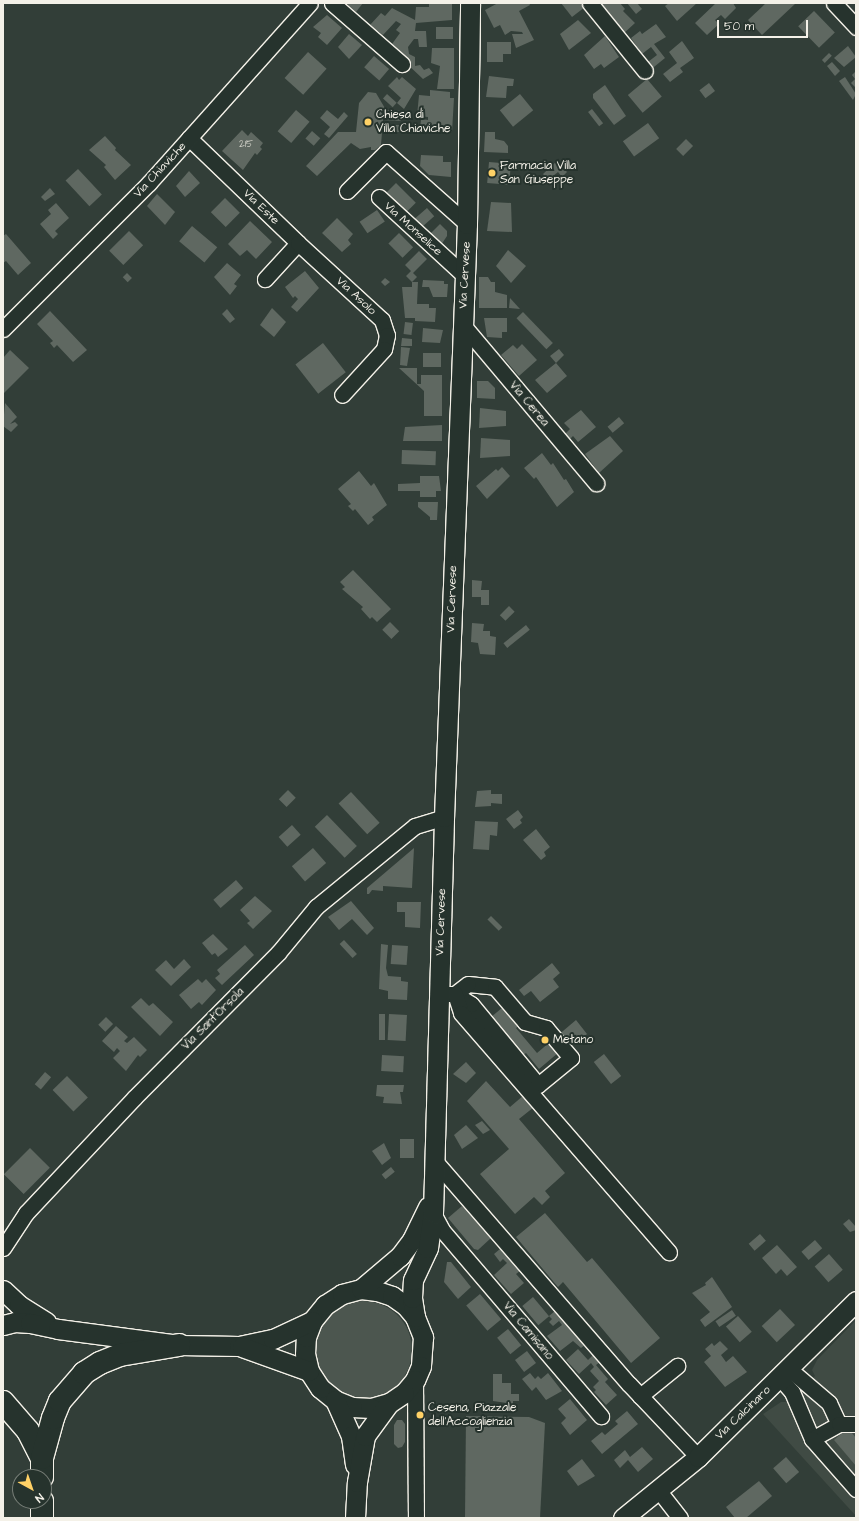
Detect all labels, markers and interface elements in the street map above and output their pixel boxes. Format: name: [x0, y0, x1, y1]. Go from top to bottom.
scale bar: [719, 12, 810, 38]
text: 50 m: [724, 18, 754, 35]
place label: Chiesa di Villa Chiaviche: [376, 108, 450, 136]
marker: Chiesa di Villa Chiaviche: [363, 117, 373, 127]
street label: Via Chiaviche: [131, 139, 189, 201]
house number: 215: [239, 139, 253, 151]
place label: Farmacia Villa San Giuseppe: [500, 159, 576, 187]
marker: Farmacia Villa San Giuseppe: [487, 168, 497, 178]
street label: Via Este: [240, 186, 282, 228]
street label: Via Monselice: [381, 199, 445, 259]
street label: Via Cervese: [456, 241, 474, 309]
street label: Via Asolo: [333, 274, 379, 318]
street label: Via Cerea: [506, 379, 552, 429]
street label: Via Cervese: [444, 565, 460, 633]
street label: Via Cervese: [433, 888, 449, 956]
street label: Via Sant'Orsola: [179, 985, 247, 1053]
place label: Metano: [553, 1033, 593, 1047]
marker: Metano: [540, 1035, 550, 1045]
street label: Via Camisano: [500, 1299, 556, 1363]
street label: Via Calcinaro: [712, 1383, 774, 1443]
place label: Cesena, Piazzale dell'Accoglienzia: [428, 1401, 516, 1429]
marker: Cesena, Piazzale dell'Accoglienzia: [415, 1410, 425, 1420]
north arrow: [12, 1469, 52, 1509]
text: N: [32, 1490, 47, 1506]

